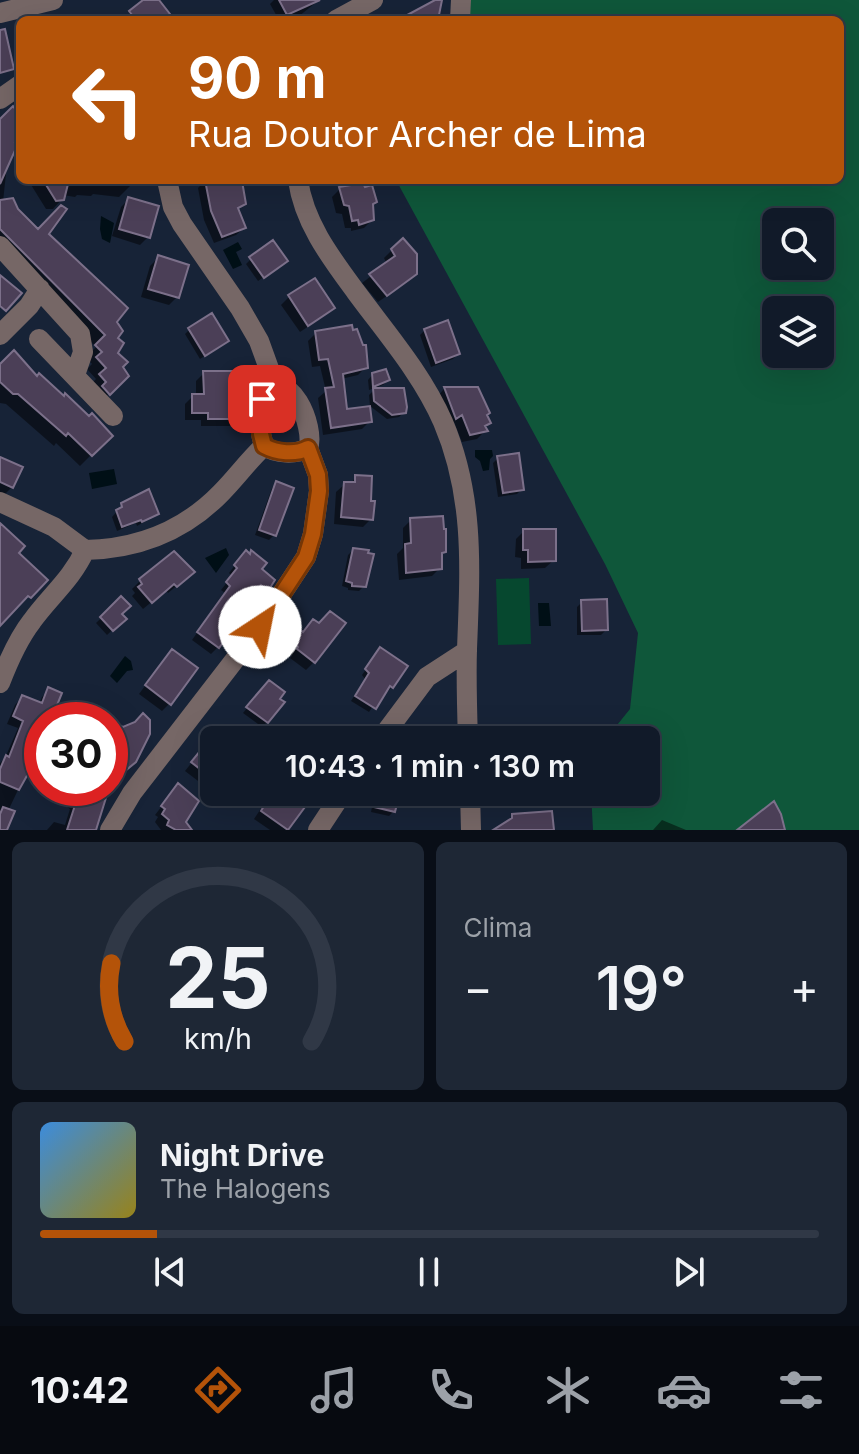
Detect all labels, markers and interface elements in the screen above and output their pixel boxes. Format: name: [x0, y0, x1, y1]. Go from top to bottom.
text: 90 m: [188, 44, 327, 112]
icon: left: [56, 48, 160, 152]
text: Rua Doutor Archer de Lima: [188, 112, 647, 156]
map controls: [762, 208, 834, 368]
button: search: [762, 208, 834, 280]
button: layers: [762, 296, 834, 368]
pin: [228, 365, 296, 433]
icon: arrive: [240, 377, 284, 421]
position arrow: [218, 585, 302, 669]
speed limit sign: 30: [24, 702, 128, 806]
text: 10:43 · 1 min · 130 m: [285, 748, 575, 784]
text: Clima: [464, 912, 532, 943]
text: 25: [165, 927, 271, 1028]
text: 19°: [596, 952, 687, 1024]
text: −: [464, 961, 493, 1015]
text: +: [790, 961, 819, 1015]
text: km/h: [184, 1021, 252, 1056]
text: Night Drive: [160, 1137, 324, 1173]
text: The Halogens: [160, 1173, 331, 1204]
icon: previous: [148, 1250, 192, 1294]
icon: pause: [407, 1250, 451, 1294]
icon: next: [667, 1250, 711, 1294]
icon: directions: [190, 1362, 246, 1418]
icon: music: [306, 1362, 362, 1418]
icon: phone: [423, 1362, 479, 1418]
icon: climate: [540, 1362, 596, 1418]
icon: car: [656, 1362, 712, 1418]
icon: filters: [773, 1362, 829, 1418]
text: 10:42: [30, 1368, 129, 1412]

